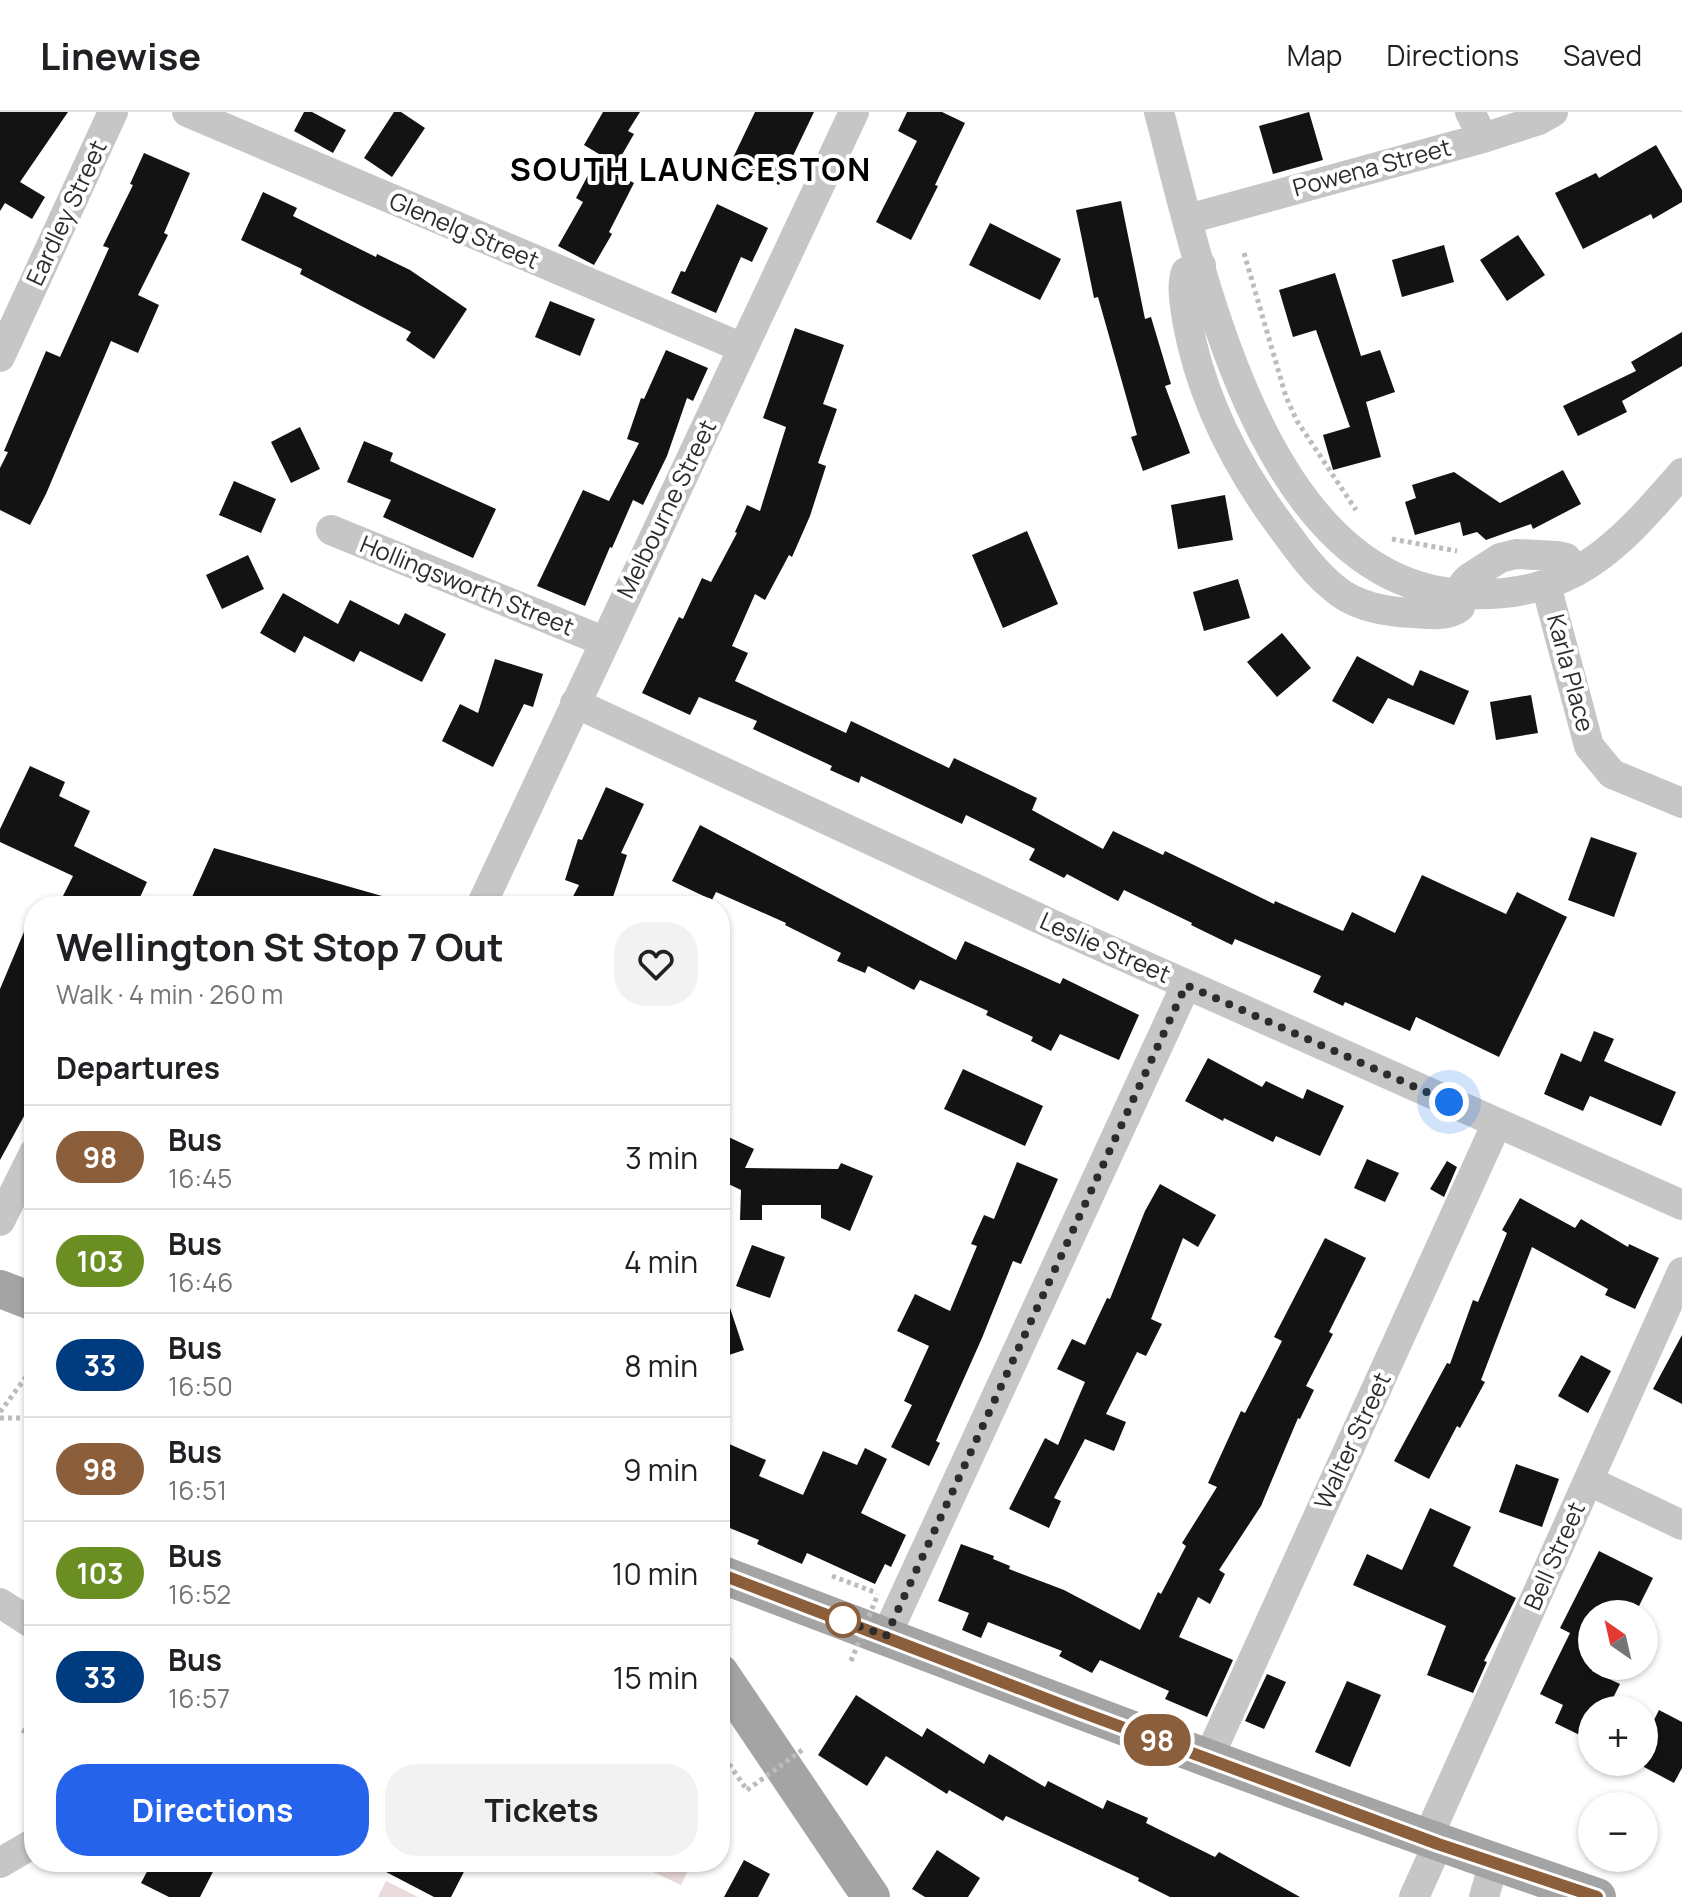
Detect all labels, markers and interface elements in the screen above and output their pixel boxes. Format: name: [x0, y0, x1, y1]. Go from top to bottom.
text: Linewise: [40, 29, 201, 81]
text: Map: [1287, 36, 1342, 74]
text: Directions: [1386, 36, 1519, 74]
text: Saved: [1563, 36, 1642, 74]
street label: Powena Street: [1289, 130, 1454, 204]
street label: Eardley Street: [18, 134, 114, 290]
district label: SOUTH LAUNCESTON: [510, 147, 872, 191]
street label: Glenelg Street: [385, 183, 544, 276]
street label: Melbourne Street: [608, 414, 723, 603]
street label: Hollingsworth Street: [356, 527, 579, 643]
street label: Karla Place: [1540, 610, 1603, 735]
street label: Leslie Street: [1035, 903, 1176, 990]
text: Wellington St Stop 7 Out: [56, 920, 504, 972]
button: heart: [614, 922, 698, 1006]
text: Walk · 4 min · 260 m: [56, 976, 283, 1012]
text: Departures: [56, 1047, 220, 1088]
your location: [1429, 1082, 1469, 1122]
text: Bus: [168, 1119, 222, 1160]
text: 3 min: [625, 1137, 698, 1178]
text: 98: [83, 1138, 117, 1176]
text: 16:45: [168, 1160, 232, 1196]
text: Bus: [168, 1223, 222, 1264]
text: 4 min: [624, 1241, 698, 1282]
text: 103: [77, 1242, 123, 1280]
text: 16:46: [168, 1264, 234, 1300]
text: Bus: [168, 1327, 222, 1368]
text: 8 min: [624, 1345, 698, 1386]
text: 33: [84, 1346, 116, 1384]
street label: Walter Street: [1306, 1367, 1398, 1514]
text: 16:50: [168, 1368, 233, 1404]
text: Bus: [168, 1431, 222, 1472]
text: 9 min: [623, 1449, 698, 1490]
text: 98: [83, 1450, 117, 1488]
text: 16:51: [168, 1472, 227, 1508]
street label: Bell Street: [1515, 1496, 1592, 1615]
text: Bus: [168, 1535, 222, 1576]
text: 10 min: [612, 1553, 698, 1594]
text: 103: [77, 1554, 123, 1592]
text: 16:52: [168, 1576, 231, 1612]
north arrow: [1578, 1600, 1658, 1680]
map controls: [1578, 1600, 1658, 1872]
unlabelled marker: [826, 1603, 860, 1637]
text: Bus: [168, 1639, 222, 1680]
text: 15 min: [613, 1657, 698, 1698]
text: 33: [84, 1658, 116, 1696]
text: 16:57: [168, 1680, 230, 1716]
button: +: [1578, 1696, 1658, 1776]
line badge: 98: [1121, 1714, 1193, 1766]
text: 98: [1140, 1721, 1174, 1759]
button: Directions: [56, 1764, 369, 1856]
button: Tickets: [385, 1764, 698, 1856]
button: −: [1578, 1792, 1658, 1872]

